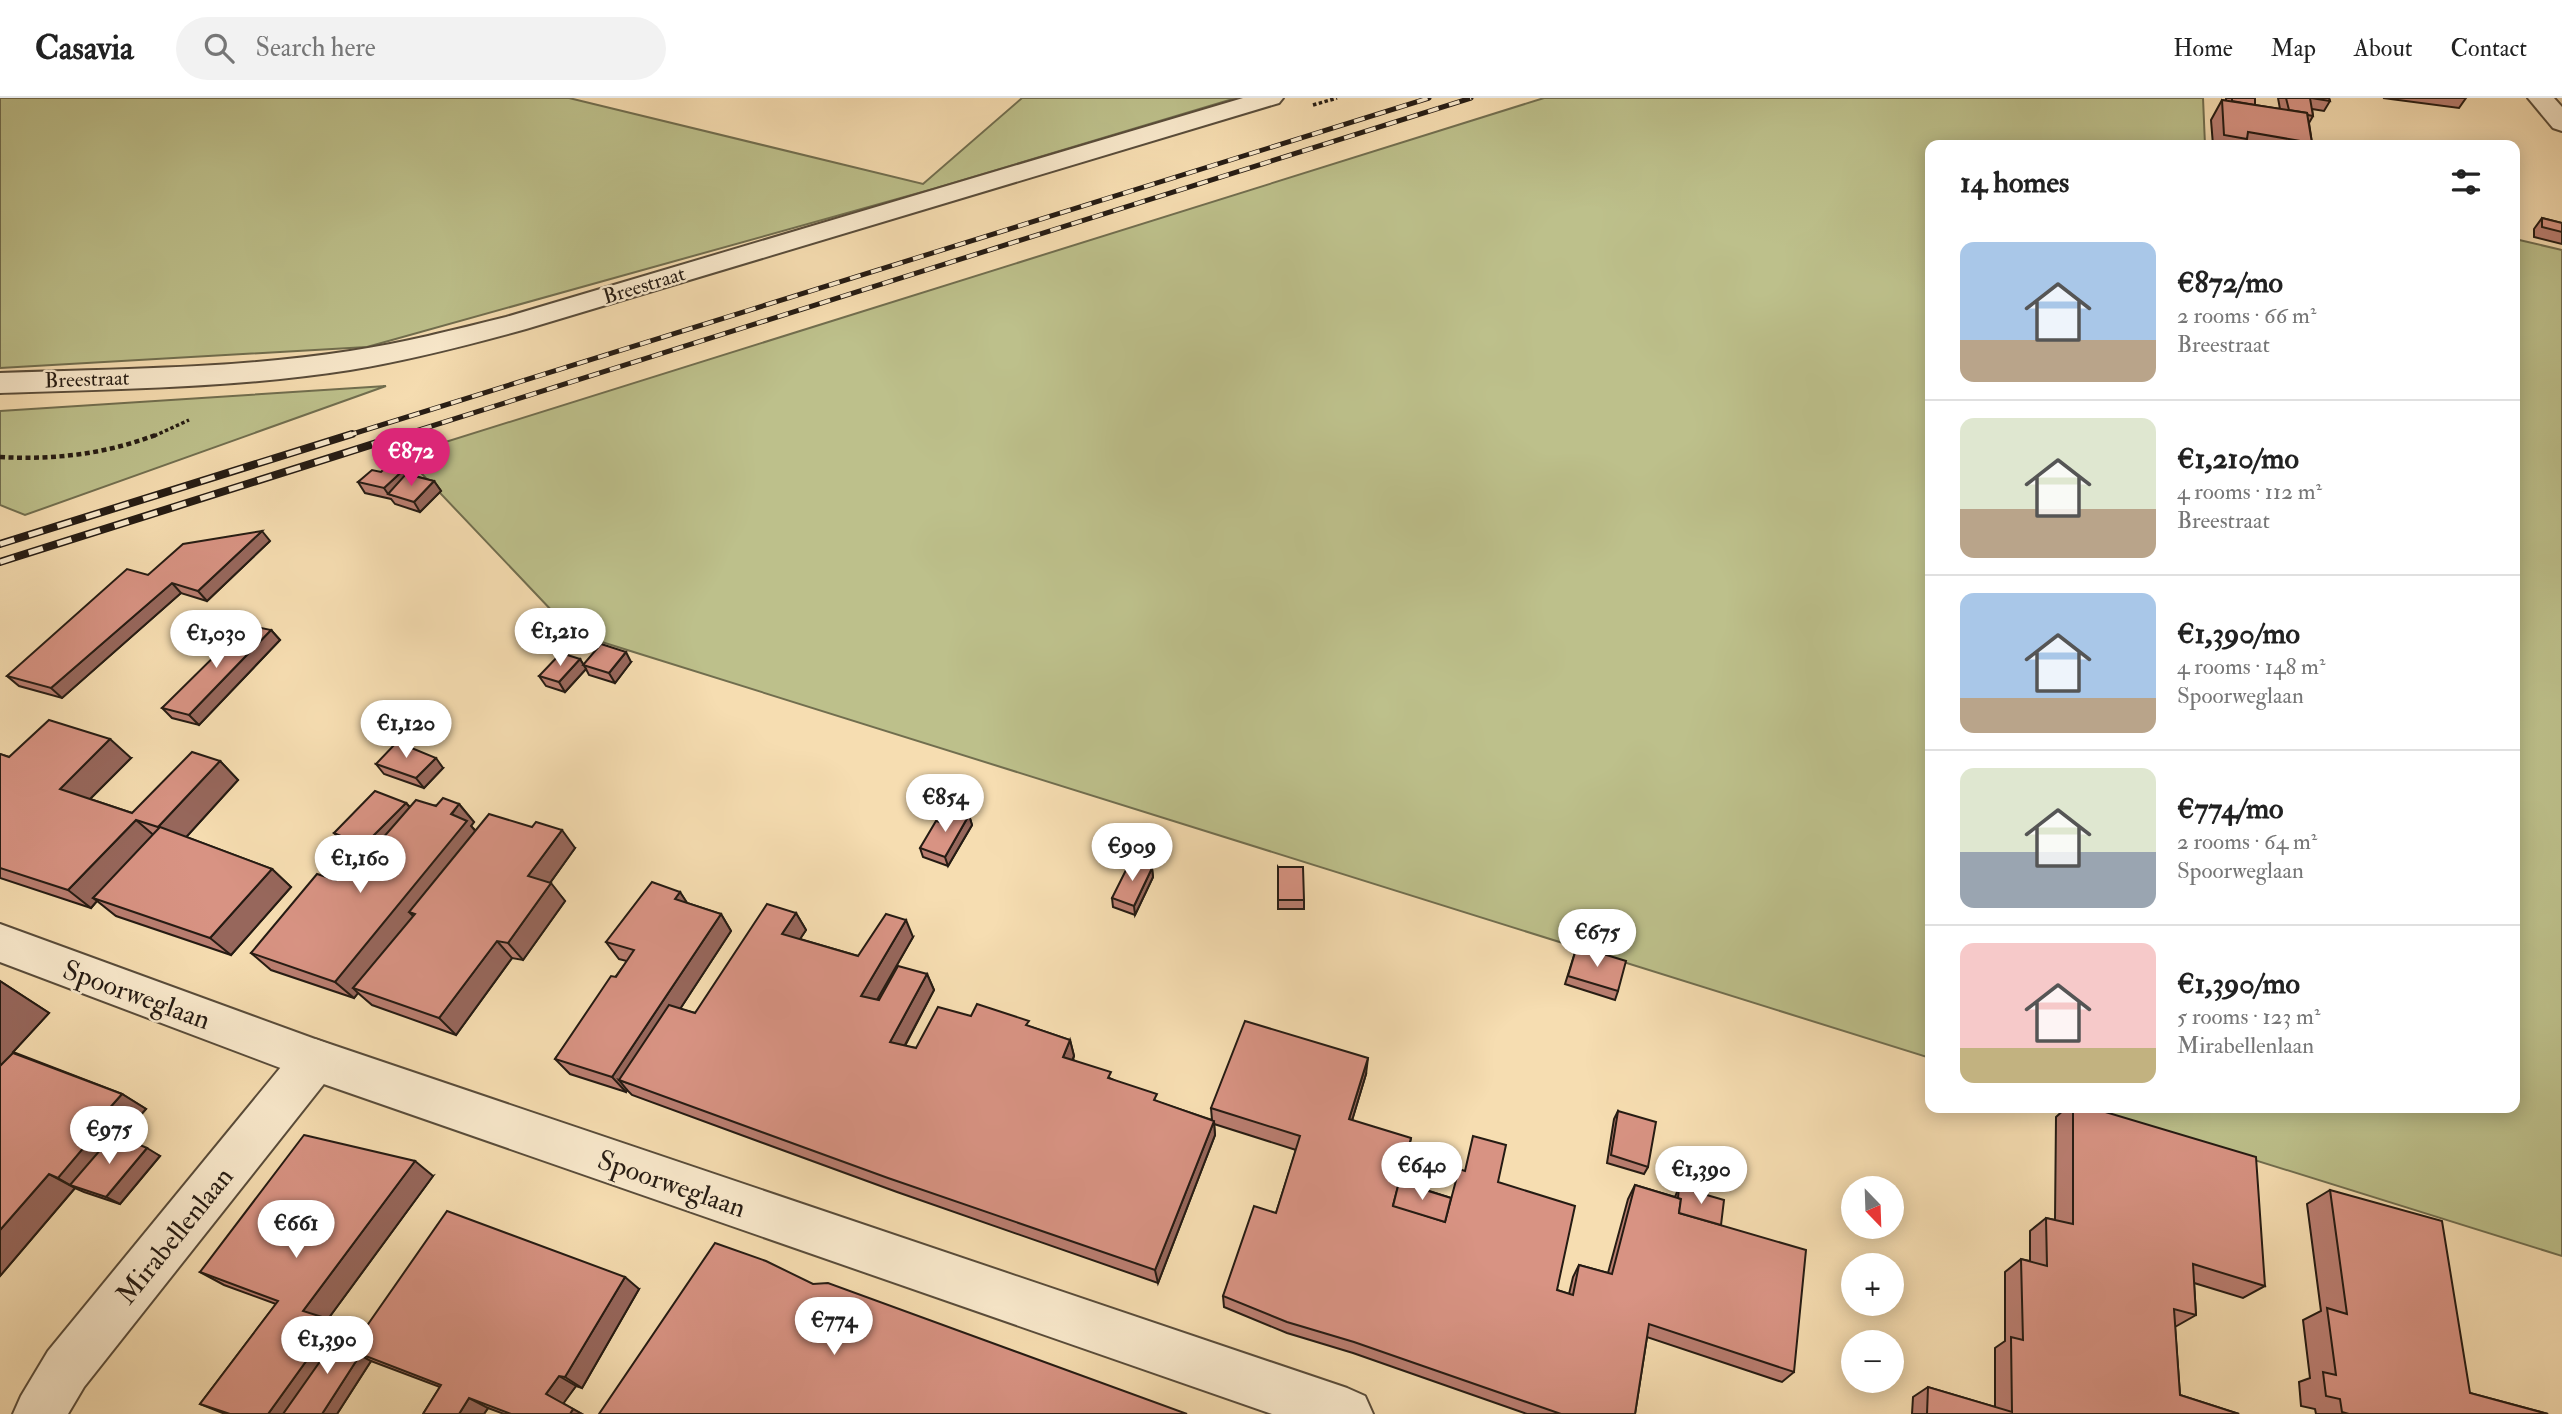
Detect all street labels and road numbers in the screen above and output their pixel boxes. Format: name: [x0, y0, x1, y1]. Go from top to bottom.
street label: Breestraat: [600, 260, 689, 311]
street label: Breestraat: [44, 365, 130, 394]
street label: Spoorweglaan: [58, 953, 215, 1038]
street label: Spoorweglaan: [593, 1143, 750, 1226]
street label: Mirabellenlaan: [109, 1160, 241, 1312]

